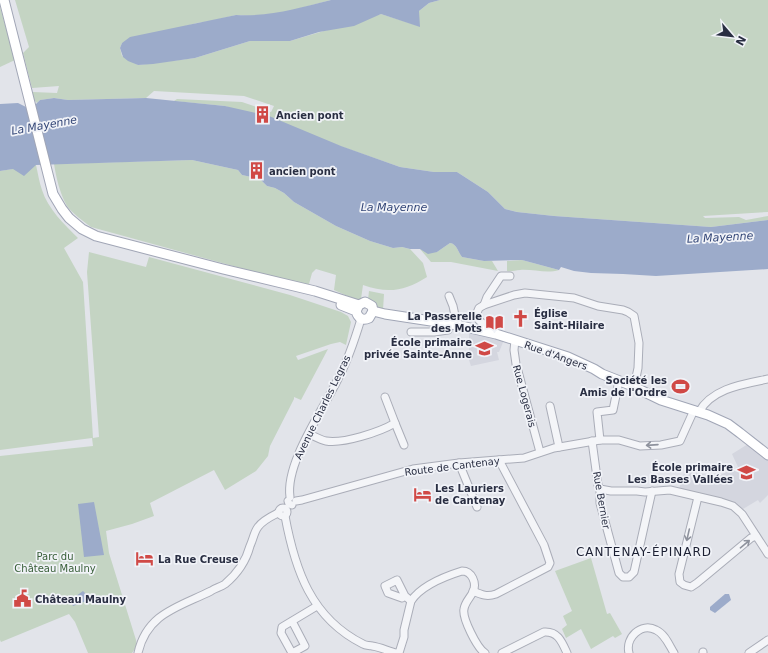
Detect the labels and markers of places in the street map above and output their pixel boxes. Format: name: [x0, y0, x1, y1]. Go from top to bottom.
building icon: Ancien pont: [253, 105, 273, 125]
place label: Ancien pont: [276, 110, 344, 121]
building icon: ancien pont: [246, 161, 266, 181]
place label: ancien pont: [269, 166, 336, 177]
place label: Église Saint-Hilaire: [534, 307, 605, 331]
church icon: Église Saint-Hilaire: [511, 309, 531, 329]
place label: La Passerelle des Mots: [408, 311, 482, 334]
library icon: La Passerelle des Mots: [485, 312, 505, 332]
place label: École primaire privée Sainte-Anne: [364, 336, 472, 360]
school or university icon: École primaire privée Sainte-Anne: [475, 338, 495, 358]
place label: Société les Amis de l'Ordre: [580, 375, 667, 398]
sports icon: Société les Amis de l'Ordre: [670, 376, 690, 396]
place label: École primaire Les Basses Vallées: [628, 461, 733, 485]
school or university icon: École primaire Les Basses Vallées: [736, 463, 756, 483]
place label: Les Lauriers de Cantenay: [435, 483, 506, 506]
hotel icon: Les Lauriers de Cantenay: [412, 484, 432, 504]
hotel icon: La Rue Creuse: [135, 549, 155, 569]
place label: La Rue Creuse: [158, 554, 239, 565]
public building icon: Château Maulny: [12, 589, 32, 609]
place label: Château Maulny: [35, 594, 126, 605]

